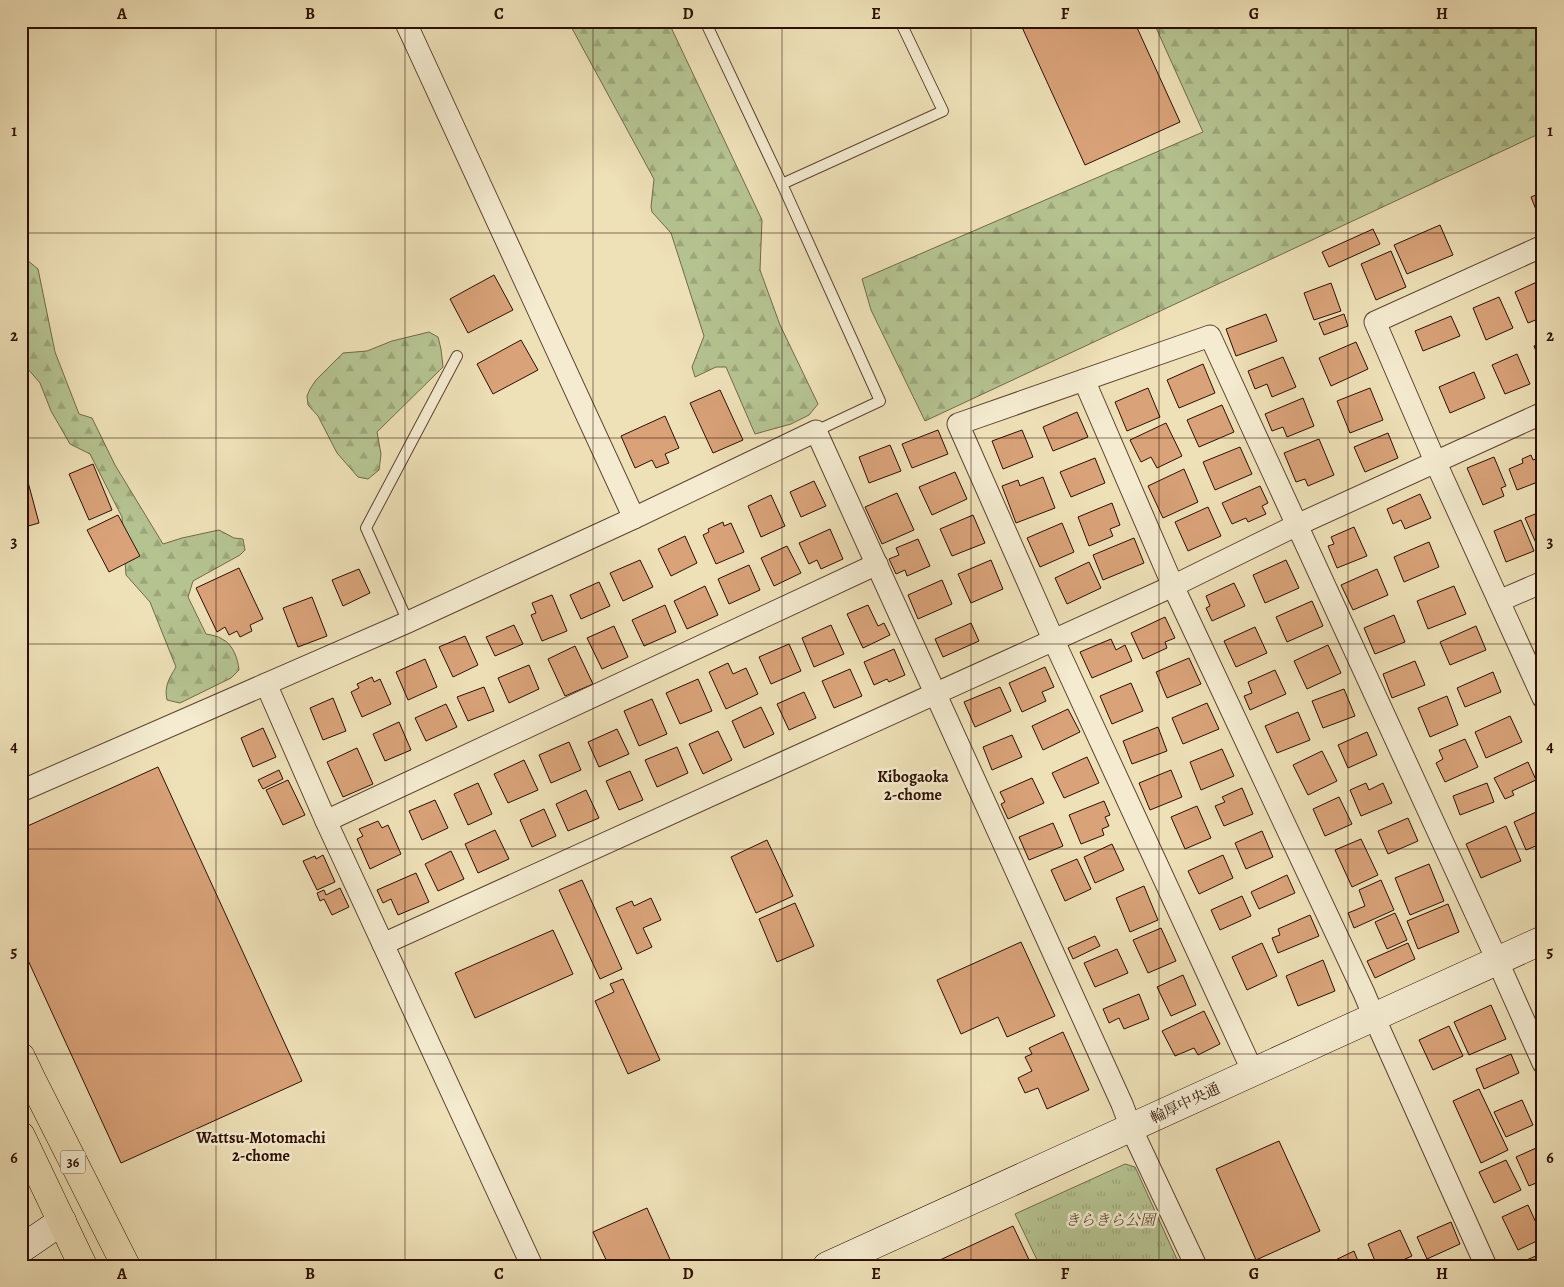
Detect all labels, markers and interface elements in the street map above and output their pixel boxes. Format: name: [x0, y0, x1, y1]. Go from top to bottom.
text: A: [116, 3, 128, 25]
text: B: [305, 3, 315, 25]
text: C: [494, 3, 504, 25]
text: D: [682, 3, 694, 25]
text: E: [871, 3, 881, 25]
text: F: [1061, 3, 1070, 25]
text: G: [1249, 3, 1259, 25]
text: H: [1436, 3, 1448, 25]
text: 1: [11, 120, 17, 142]
text: 1: [1547, 120, 1553, 142]
text: 2: [10, 325, 18, 347]
text: 2: [1546, 325, 1554, 347]
text: 3: [11, 531, 18, 553]
text: 3: [1547, 531, 1554, 553]
text: 4: [10, 736, 18, 758]
text: 4: [1546, 736, 1554, 758]
district label: Kibogaoka 2-chome: [877, 766, 949, 806]
text: 5: [11, 941, 18, 963]
text: 5: [1547, 941, 1554, 963]
street label: 輪厚中央通: [1147, 1078, 1223, 1128]
district label: Wattsu-Motomachi 2-chome: [195, 1127, 326, 1167]
text: 6: [10, 1147, 18, 1169]
text: 6: [1546, 1147, 1554, 1169]
road number: 36: [60, 1150, 86, 1174]
park label: きらきら公園: [1065, 1210, 1158, 1230]
text: A: [116, 1263, 128, 1285]
text: B: [305, 1263, 315, 1285]
text: C: [494, 1263, 504, 1285]
text: D: [682, 1263, 694, 1285]
text: E: [871, 1263, 881, 1285]
text: F: [1061, 1263, 1070, 1285]
text: G: [1249, 1263, 1259, 1285]
text: H: [1436, 1263, 1448, 1285]

